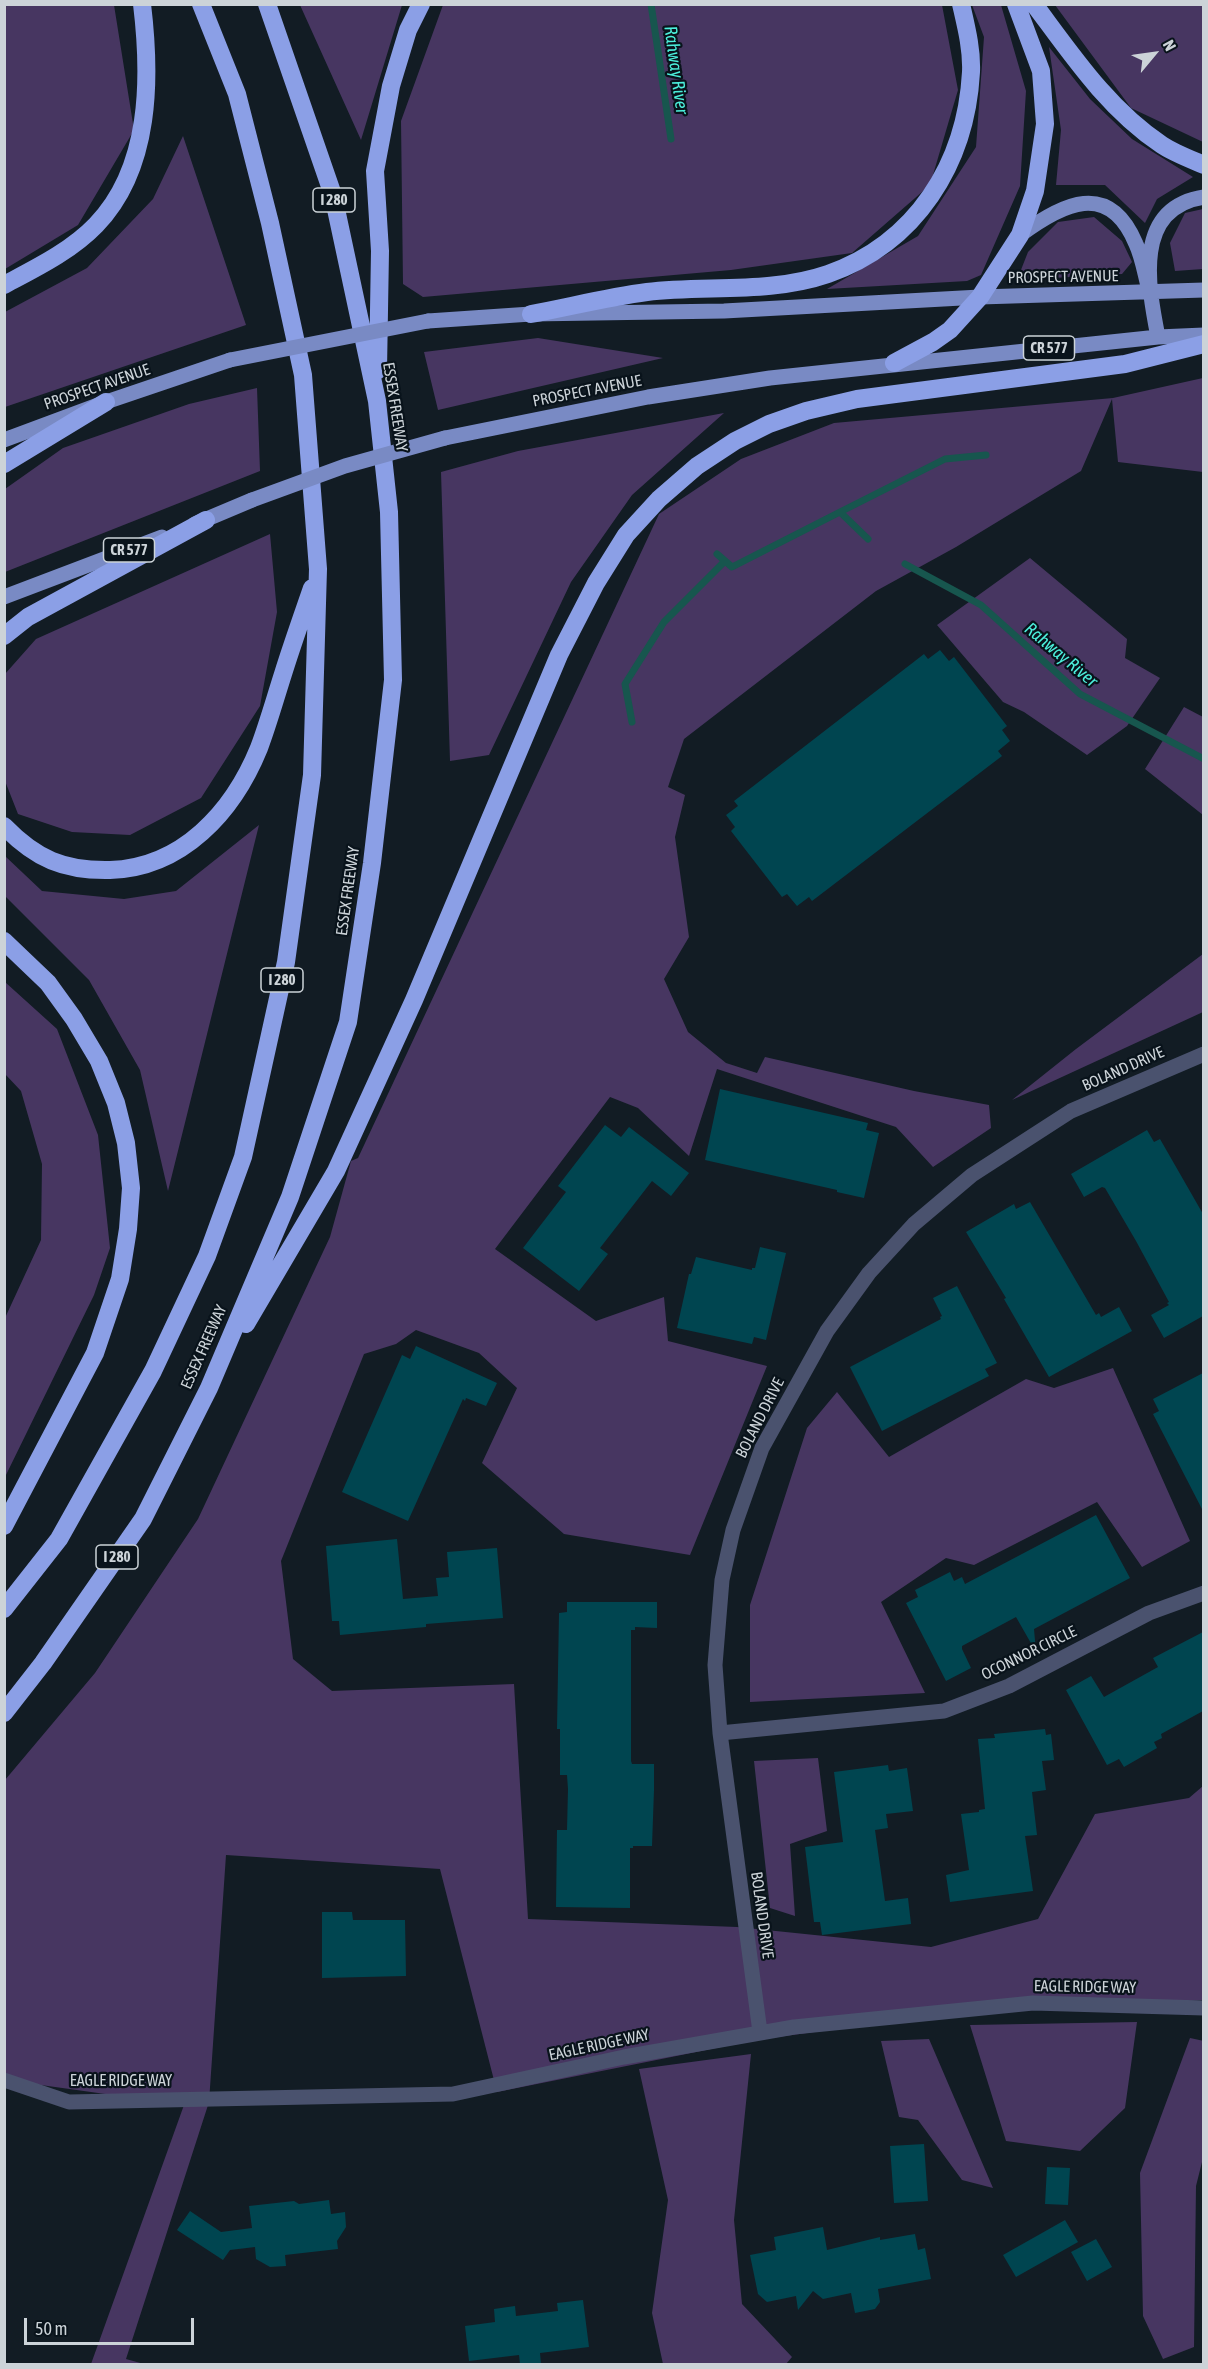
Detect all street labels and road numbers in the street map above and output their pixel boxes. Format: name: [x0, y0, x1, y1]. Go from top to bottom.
road number: I 280: [313, 188, 355, 212]
street label: PROSPECT AVENUE: [1007, 266, 1119, 288]
road number: CR 577: [1024, 336, 1074, 360]
street label: PROSPECT AVENUE: [42, 360, 152, 414]
street label: ESSEX FREEWAY: [378, 361, 412, 453]
street label: PROSPECT AVENUE: [531, 371, 643, 411]
road number: CR 577: [104, 538, 154, 562]
street label: ESSEX FREEWAY: [332, 845, 364, 937]
road number: I 280: [261, 968, 303, 992]
street label: BOLAND DRIVE: [1079, 1042, 1167, 1096]
street label: ESSEX FREEWAY: [177, 1302, 231, 1392]
street label: BOLAND DRIVE: [732, 1375, 788, 1461]
road number: I 280: [96, 1545, 138, 1569]
street label: OCONNOR CIRCLE: [978, 1622, 1080, 1684]
street label: BOLAND DRIVE: [746, 1870, 778, 1960]
street label: EAGLE RIDGE WAY: [1034, 1977, 1136, 1997]
street label: EAGLE RIDGE WAY: [547, 2025, 651, 2065]
street label: EAGLE RIDGE WAY: [70, 2071, 172, 2091]

